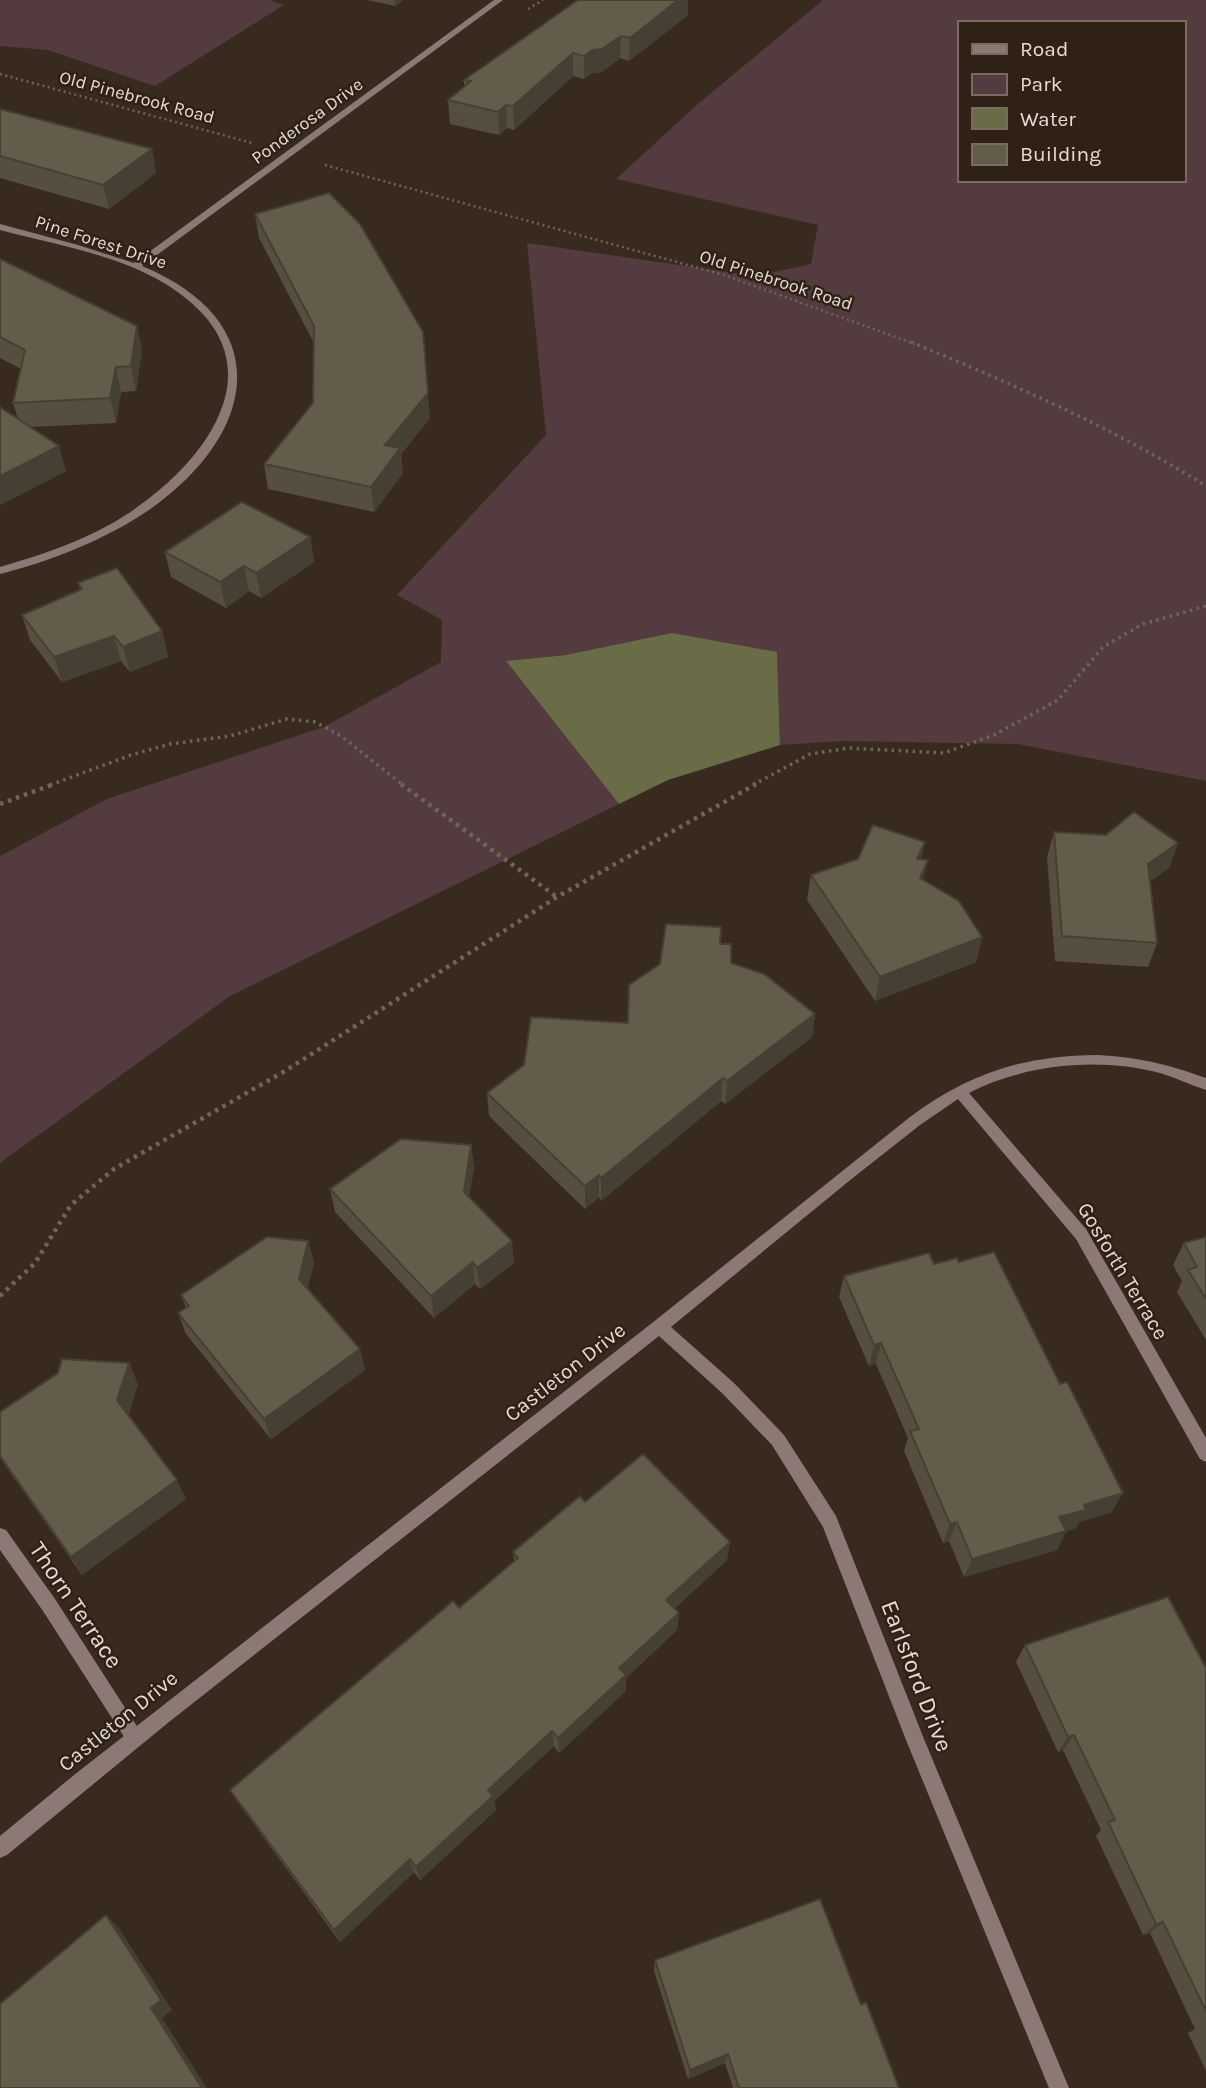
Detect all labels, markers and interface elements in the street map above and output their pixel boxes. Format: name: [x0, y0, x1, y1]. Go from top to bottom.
legend: [958, 21, 1185, 182]
text: Road: [1020, 37, 1068, 61]
street label: Old Pinebrook Road: [57, 66, 217, 128]
text: Park: [1020, 72, 1063, 96]
street label: Ponderosa Drive: [247, 73, 367, 169]
text: Water: [1020, 107, 1076, 131]
text: Building: [1020, 142, 1101, 166]
street label: Pine Forest Drive: [33, 210, 169, 274]
street label: Old Pinebrook Road: [697, 245, 855, 315]
street label: Gosforth Terrace: [1073, 1198, 1173, 1344]
street label: Castleton Drive: [500, 1318, 630, 1426]
street label: Thorn Terrace: [23, 1537, 129, 1673]
street label: Earlsford Drive: [875, 1596, 959, 1756]
street label: Castleton Drive: [54, 1666, 182, 1776]

